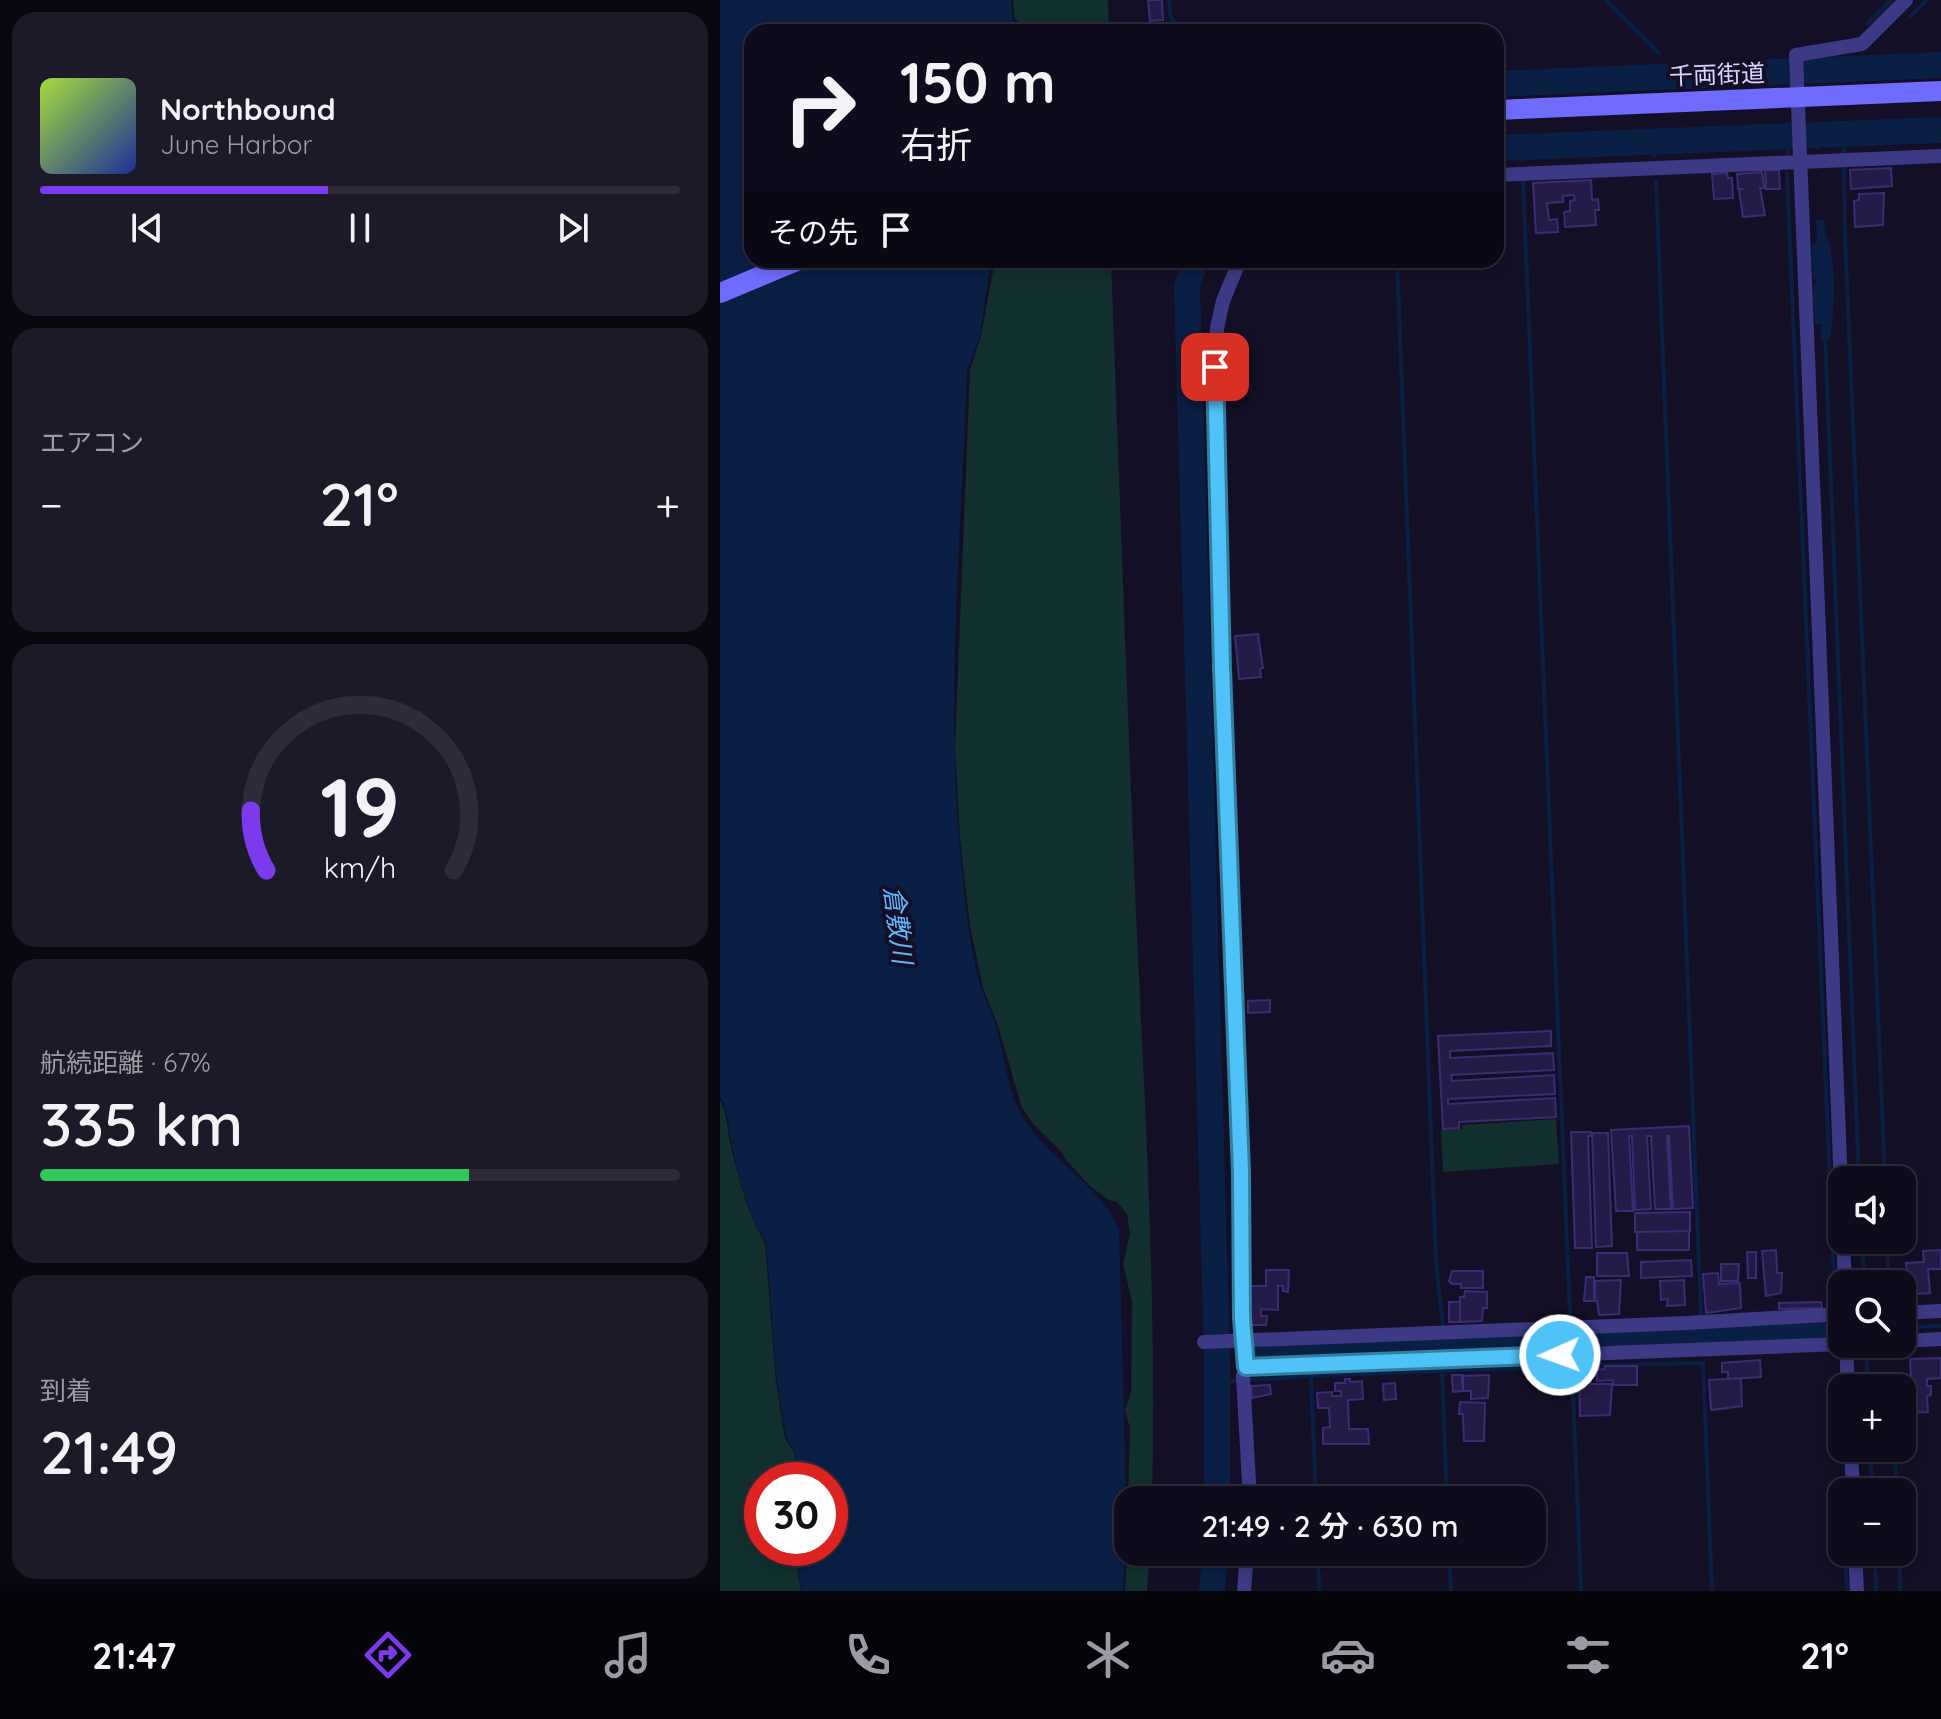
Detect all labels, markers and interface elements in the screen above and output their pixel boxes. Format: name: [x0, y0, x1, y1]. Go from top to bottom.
text: 150 m: [900, 47, 1056, 117]
icon: right: [768, 56, 872, 160]
street label: 千両街道: [1668, 57, 1765, 91]
text: Northbound: [160, 90, 336, 128]
text: 右折: [900, 122, 972, 167]
text: June Harbor: [160, 128, 312, 161]
icon: previous: [125, 206, 169, 250]
icon: pause: [338, 206, 382, 250]
icon: next: [551, 206, 595, 250]
icon: arrive: [874, 208, 918, 252]
text: その先: [768, 213, 858, 251]
pin: [1181, 333, 1249, 401]
icon: arrive: [1193, 345, 1237, 389]
text: エアコン: [40, 426, 144, 459]
text: 21°: [319, 466, 399, 541]
text: −: [40, 477, 63, 532]
text: +: [655, 477, 680, 532]
text: 19: [320, 754, 400, 858]
text: km/h: [324, 850, 396, 886]
water label: 倉敷川: [877, 884, 920, 969]
text: 航続距離 · 67%: [40, 1046, 211, 1079]
text: 335 km: [40, 1086, 243, 1161]
map controls: [1828, 1166, 1916, 1566]
button: sound: [1828, 1166, 1916, 1254]
button: search: [1828, 1270, 1916, 1358]
position arrow: [1518, 1313, 1602, 1397]
text: 到着: [40, 1374, 92, 1407]
button: +: [1828, 1374, 1916, 1462]
text: 21:49: [40, 1414, 178, 1489]
speed limit sign: 30: [744, 1462, 848, 1566]
button: −: [1828, 1478, 1916, 1566]
text: 21:49 · 2 分 · 630 m: [1201, 1507, 1459, 1545]
icon: directions: [360, 1627, 416, 1683]
icon: music: [600, 1627, 656, 1683]
icon: phone: [840, 1627, 896, 1683]
icon: climate: [1080, 1627, 1136, 1683]
icon: car: [1320, 1627, 1376, 1683]
icon: filters: [1560, 1627, 1616, 1683]
text: 21:47: [92, 1633, 176, 1678]
text: 21°: [1800, 1633, 1849, 1678]

